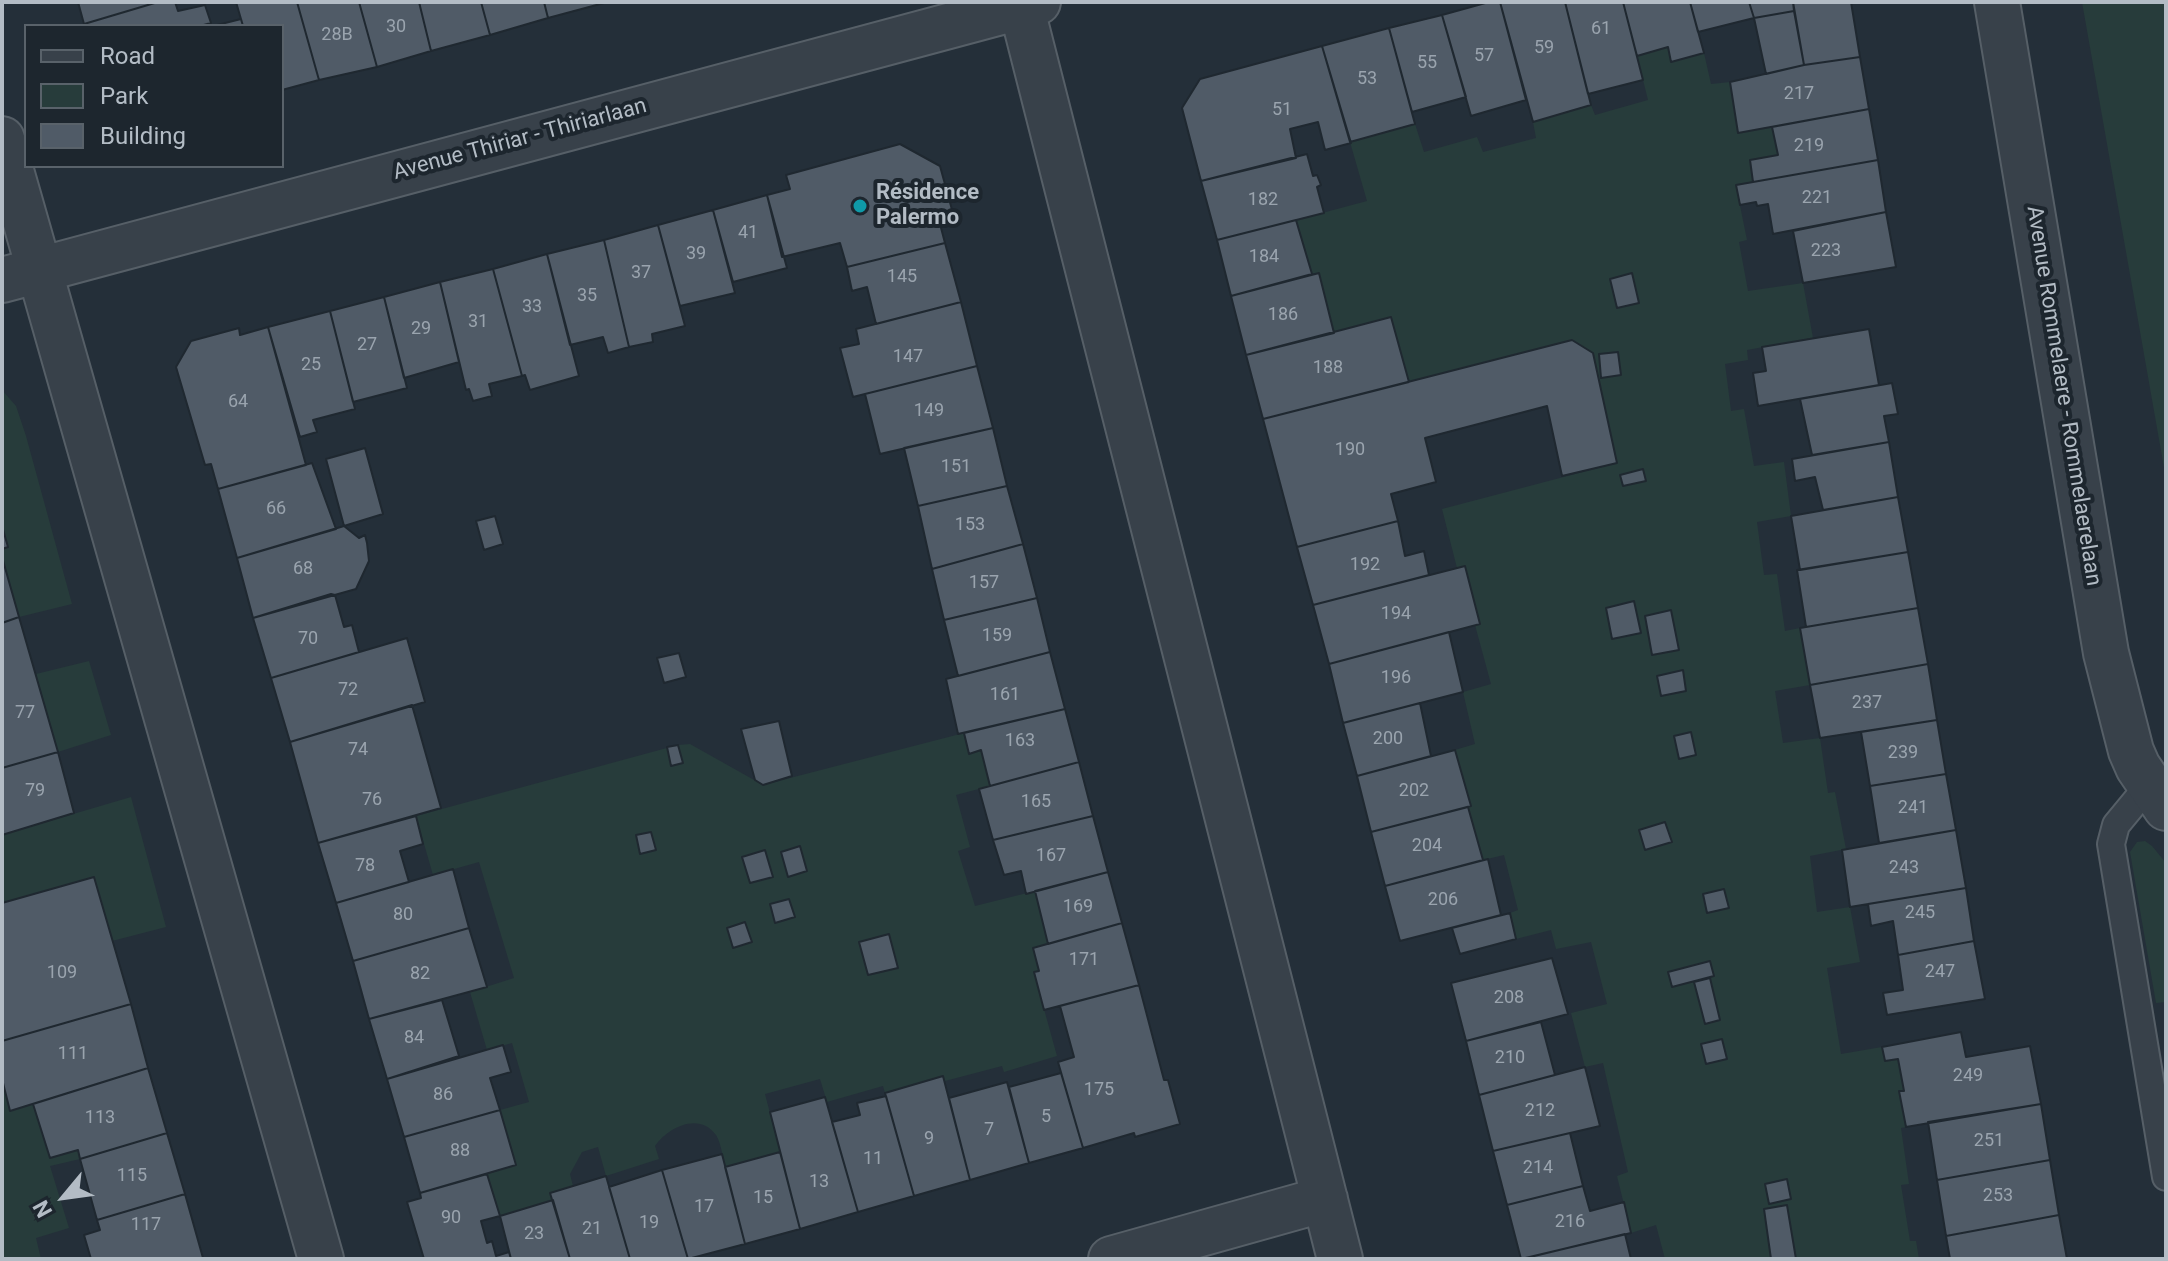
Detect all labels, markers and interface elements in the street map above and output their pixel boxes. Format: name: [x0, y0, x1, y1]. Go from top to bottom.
house number: 30: [386, 16, 406, 38]
house number: 61: [1591, 18, 1611, 40]
legend: [24, 24, 284, 168]
house number: 28B: [321, 24, 353, 46]
house number: 59: [1534, 37, 1554, 59]
text: Road: [100, 42, 155, 70]
house number: 57: [1474, 45, 1494, 67]
house number: 55: [1417, 52, 1437, 74]
house number: 53: [1357, 68, 1377, 90]
text: Park: [100, 82, 148, 110]
house number: 217: [1784, 83, 1814, 105]
street label: Avenue Thiriar - Thiriarlaan: [390, 93, 650, 187]
house number: 51: [1272, 99, 1292, 121]
text: Building: [100, 122, 186, 150]
house number: 219: [1794, 135, 1824, 157]
place label: Résidence Palermo: [876, 180, 979, 232]
house number: 221: [1802, 187, 1832, 209]
house number: 182: [1248, 189, 1278, 211]
marker: Résidence Palermo: [851, 197, 869, 215]
street label: Avenue Rommelaere - Rommelaerelaan: [2020, 204, 2106, 588]
house number: 41: [738, 222, 758, 244]
house number: 223: [1811, 240, 1841, 262]
house number: 39: [686, 243, 706, 265]
house number: 184: [1249, 246, 1279, 268]
house number: 37: [631, 262, 651, 284]
house number: 145: [887, 266, 917, 288]
house number: 35: [577, 285, 597, 307]
house number: 33: [522, 296, 542, 318]
house number: 186: [1268, 304, 1298, 326]
house number: 31: [468, 311, 488, 333]
house number: 29: [411, 318, 431, 340]
house number: 27: [357, 334, 377, 356]
house number: 147: [893, 346, 923, 368]
house number: 25: [301, 354, 321, 376]
house number: 188: [1313, 357, 1343, 379]
house number: 64: [228, 391, 248, 413]
house number: 149: [914, 400, 944, 422]
house number: 190: [1335, 439, 1365, 461]
house number: 151: [941, 456, 971, 478]
house number: 66: [266, 498, 286, 520]
house number: 153: [955, 514, 985, 536]
house number: 192: [1350, 554, 1380, 576]
house number: 68: [293, 558, 313, 580]
house number: 157: [969, 572, 999, 594]
house number: 194: [1381, 603, 1411, 625]
house number: 159: [982, 625, 1012, 647]
house number: 70: [298, 628, 318, 650]
house number: 196: [1381, 667, 1411, 689]
house number: 72: [338, 679, 358, 701]
house number: 161: [990, 684, 1020, 706]
house number: 237: [1852, 692, 1882, 714]
house number: 77: [15, 702, 35, 724]
house number: 200: [1373, 728, 1403, 750]
house number: 163: [1005, 730, 1035, 752]
house number: 74: [348, 739, 368, 761]
house number: 239: [1888, 742, 1918, 764]
house number: 79: [25, 780, 45, 802]
house number: 202: [1399, 780, 1429, 802]
house number: 76: [362, 789, 382, 811]
house number: 165: [1021, 791, 1051, 813]
house number: 241: [1898, 797, 1928, 819]
house number: 204: [1412, 835, 1442, 857]
house number: 167: [1036, 845, 1066, 867]
house number: 78: [355, 855, 375, 877]
house number: 243: [1889, 857, 1919, 879]
house number: 206: [1428, 889, 1458, 911]
house number: 169: [1063, 896, 1093, 918]
house number: 245: [1905, 902, 1935, 924]
house number: 80: [393, 904, 413, 926]
house number: 171: [1069, 949, 1099, 971]
house number: 247: [1925, 961, 1955, 983]
house number: 109: [47, 962, 77, 984]
house number: 82: [410, 963, 430, 985]
house number: 208: [1494, 987, 1524, 1009]
house number: 84: [404, 1027, 424, 1049]
house number: 111: [58, 1043, 88, 1065]
house number: 210: [1495, 1047, 1525, 1069]
house number: 249: [1953, 1065, 1983, 1087]
house number: 175: [1084, 1079, 1114, 1101]
house number: 86: [433, 1084, 453, 1106]
house number: 212: [1525, 1100, 1555, 1122]
house number: 5: [1041, 1106, 1051, 1128]
house number: 113: [85, 1107, 115, 1129]
house number: 7: [984, 1119, 994, 1141]
house number: 9: [924, 1128, 934, 1150]
house number: 251: [1974, 1130, 2004, 1152]
house number: 88: [450, 1140, 470, 1162]
house number: 11: [863, 1148, 883, 1170]
north arrow: [24, 1157, 104, 1237]
house number: 214: [1523, 1157, 1553, 1179]
house number: 115: [117, 1165, 147, 1187]
house number: 13: [809, 1171, 829, 1193]
house number: 253: [1983, 1185, 2013, 1207]
house number: 15: [753, 1187, 773, 1209]
text: N: [28, 1196, 57, 1222]
house number: 17: [694, 1196, 714, 1218]
house number: 90: [441, 1207, 461, 1229]
house number: 216: [1555, 1211, 1585, 1233]
house number: 19: [639, 1212, 659, 1234]
house number: 117: [131, 1214, 161, 1236]
house number: 21: [582, 1218, 602, 1240]
house number: 23: [524, 1223, 544, 1245]

